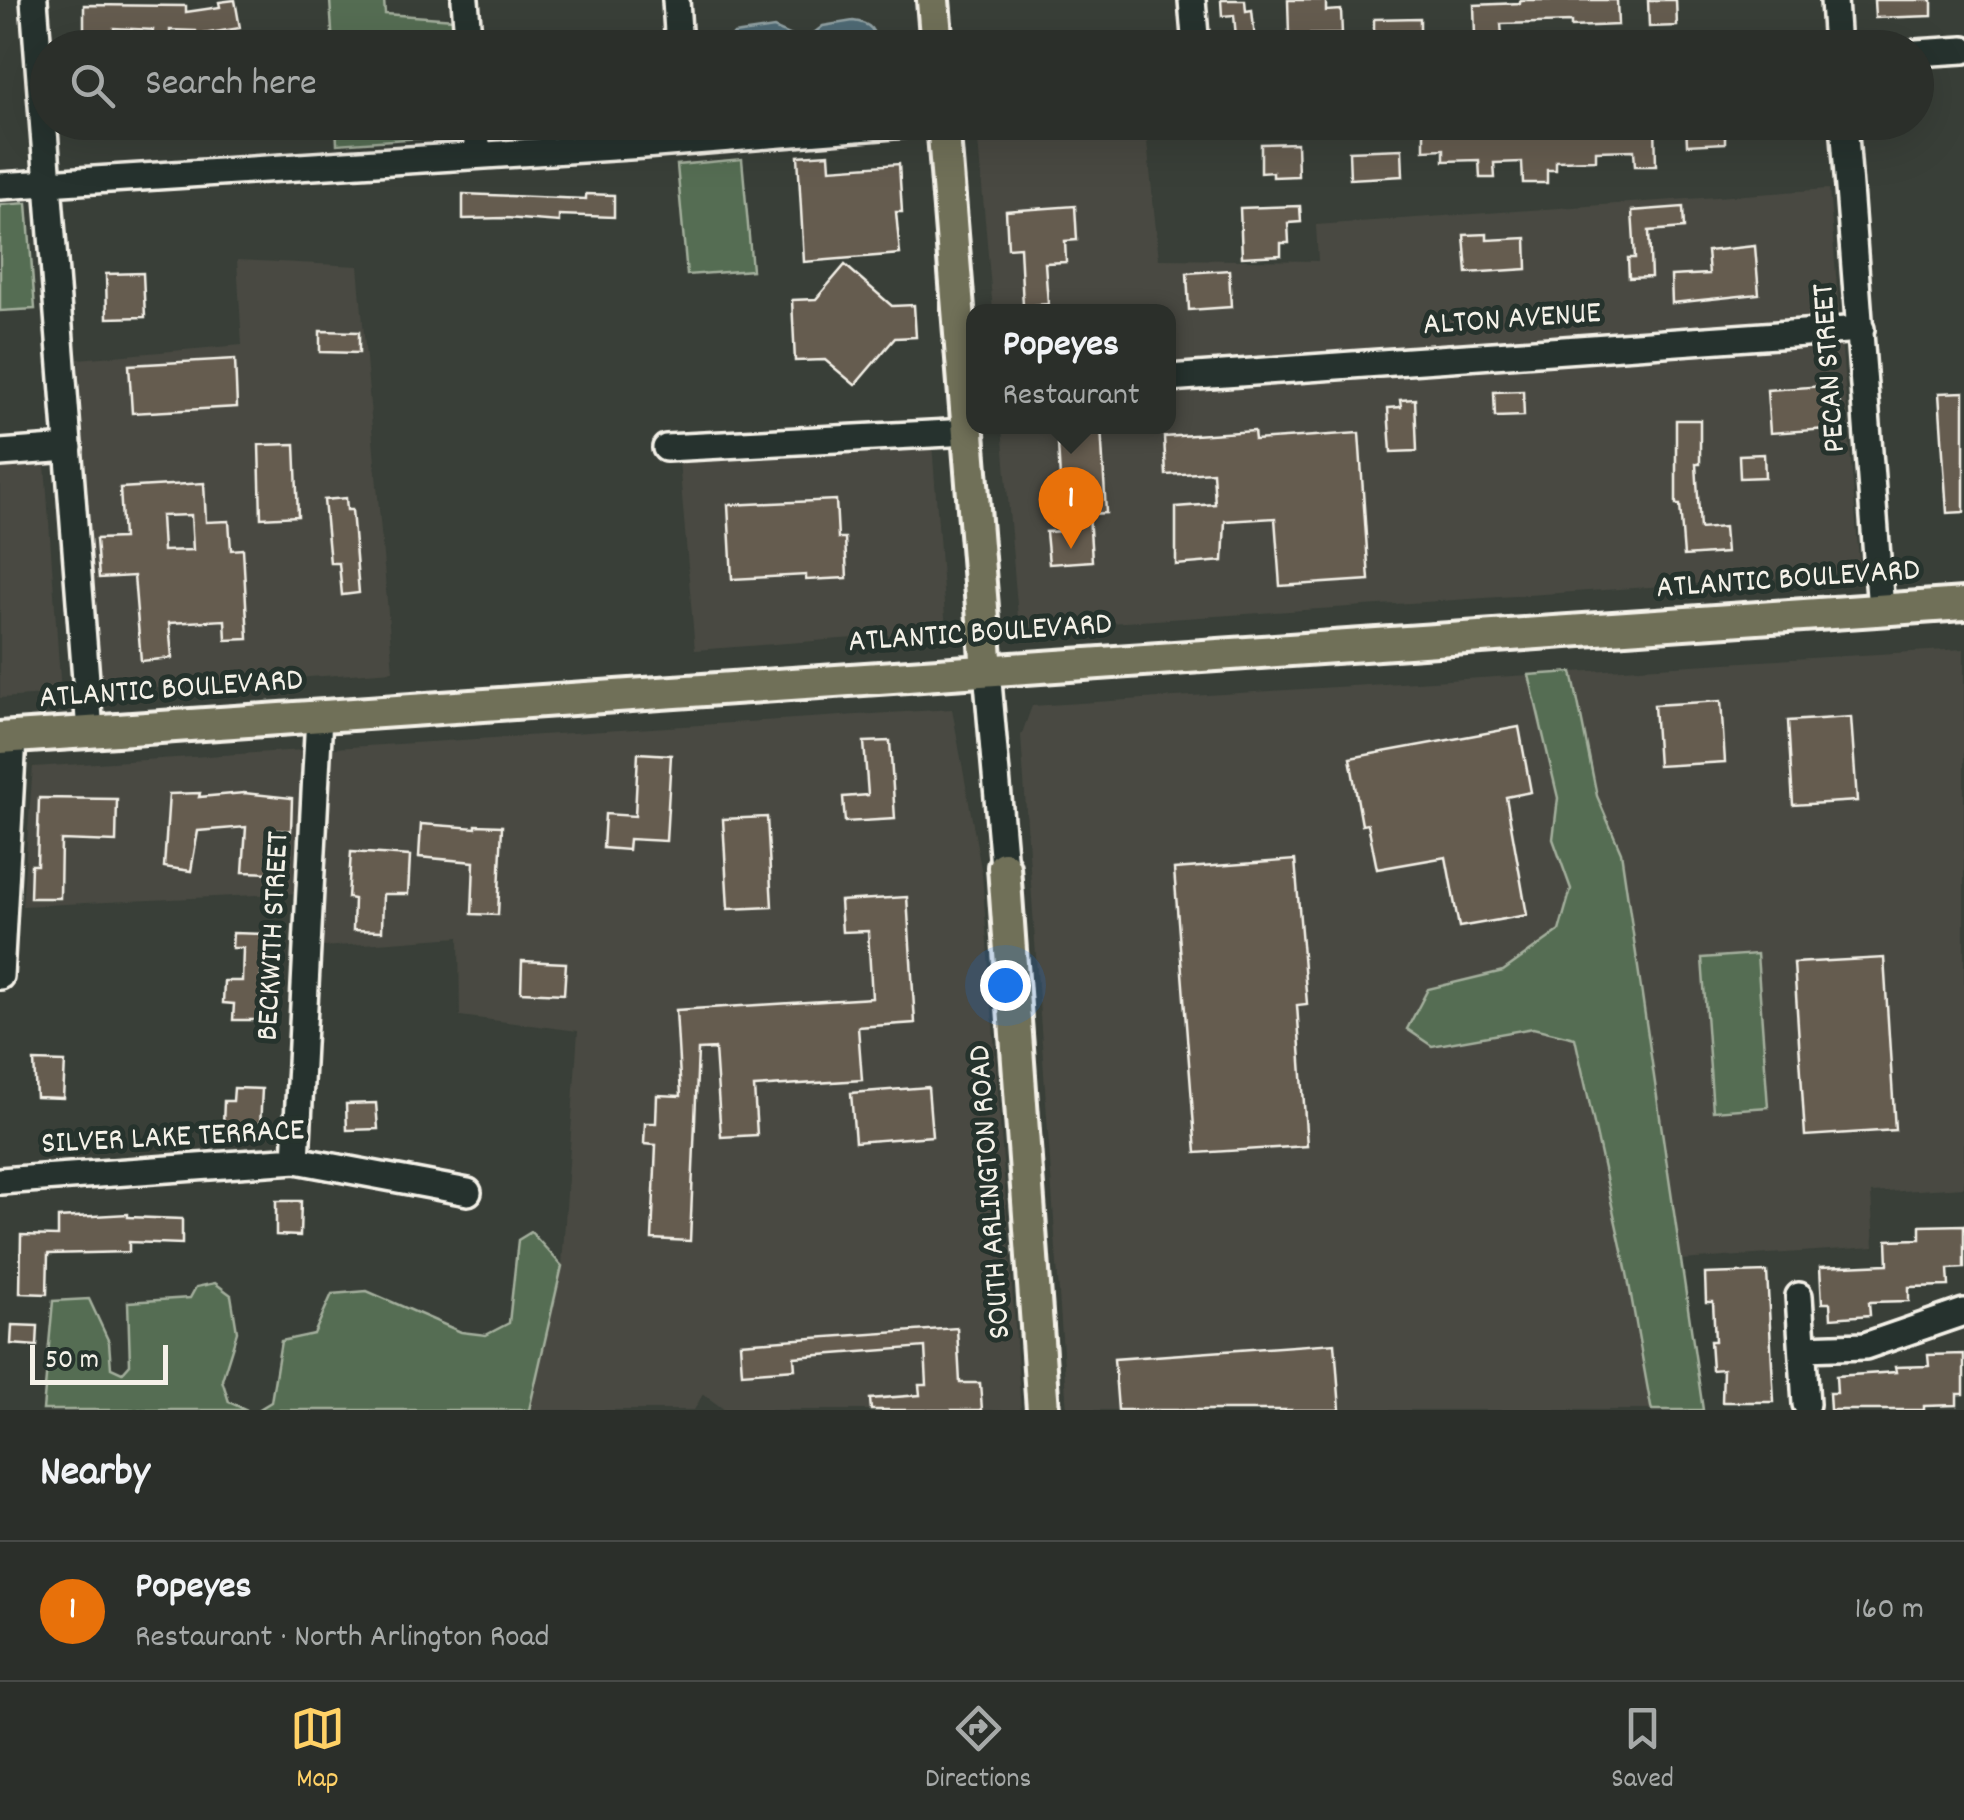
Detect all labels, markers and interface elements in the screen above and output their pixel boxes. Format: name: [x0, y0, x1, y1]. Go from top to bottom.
search box: [30, 30, 1934, 140]
icon: search: [65, 58, 120, 113]
text: Search here: [145, 58, 317, 113]
street label: PECAN STREET: [1802, 281, 1860, 454]
street label: ALTON AVENUE: [1422, 292, 1603, 350]
popup: [966, 304, 1176, 434]
text: Popeyes: [1002, 319, 1119, 374]
text: Restaurant: [1002, 374, 1140, 420]
pin: 1: [1038, 466, 1104, 549]
street label: ATLANTIC BOULEVARD: [1655, 549, 1921, 613]
street label: ATLANTIC BOULEVARD: [847, 603, 1113, 667]
street label: ATLANTIC BOULEVARD: [38, 659, 304, 723]
street label: BECKWITH STREET: [247, 830, 303, 1042]
your location: [980, 960, 1031, 1011]
street label: SOUTH ARLINGTON ROAD: [959, 1043, 1025, 1341]
street label: SILVER LAKE TERRACE: [40, 1109, 306, 1169]
scale bar: [30, 1340, 168, 1384]
text: 50 m: [45, 1342, 99, 1382]
text: Nearby: [40, 1445, 150, 1505]
text: Popeyes: [135, 1561, 252, 1616]
text: 1: [69, 1588, 76, 1634]
text: 160 m: [1855, 1588, 1924, 1634]
text: Restaurant · North Arlington Road: [135, 1616, 550, 1662]
tab: Map: [290, 1701, 345, 1801]
tab: Directions: [925, 1701, 1031, 1801]
tab: Saved: [1611, 1701, 1674, 1801]

